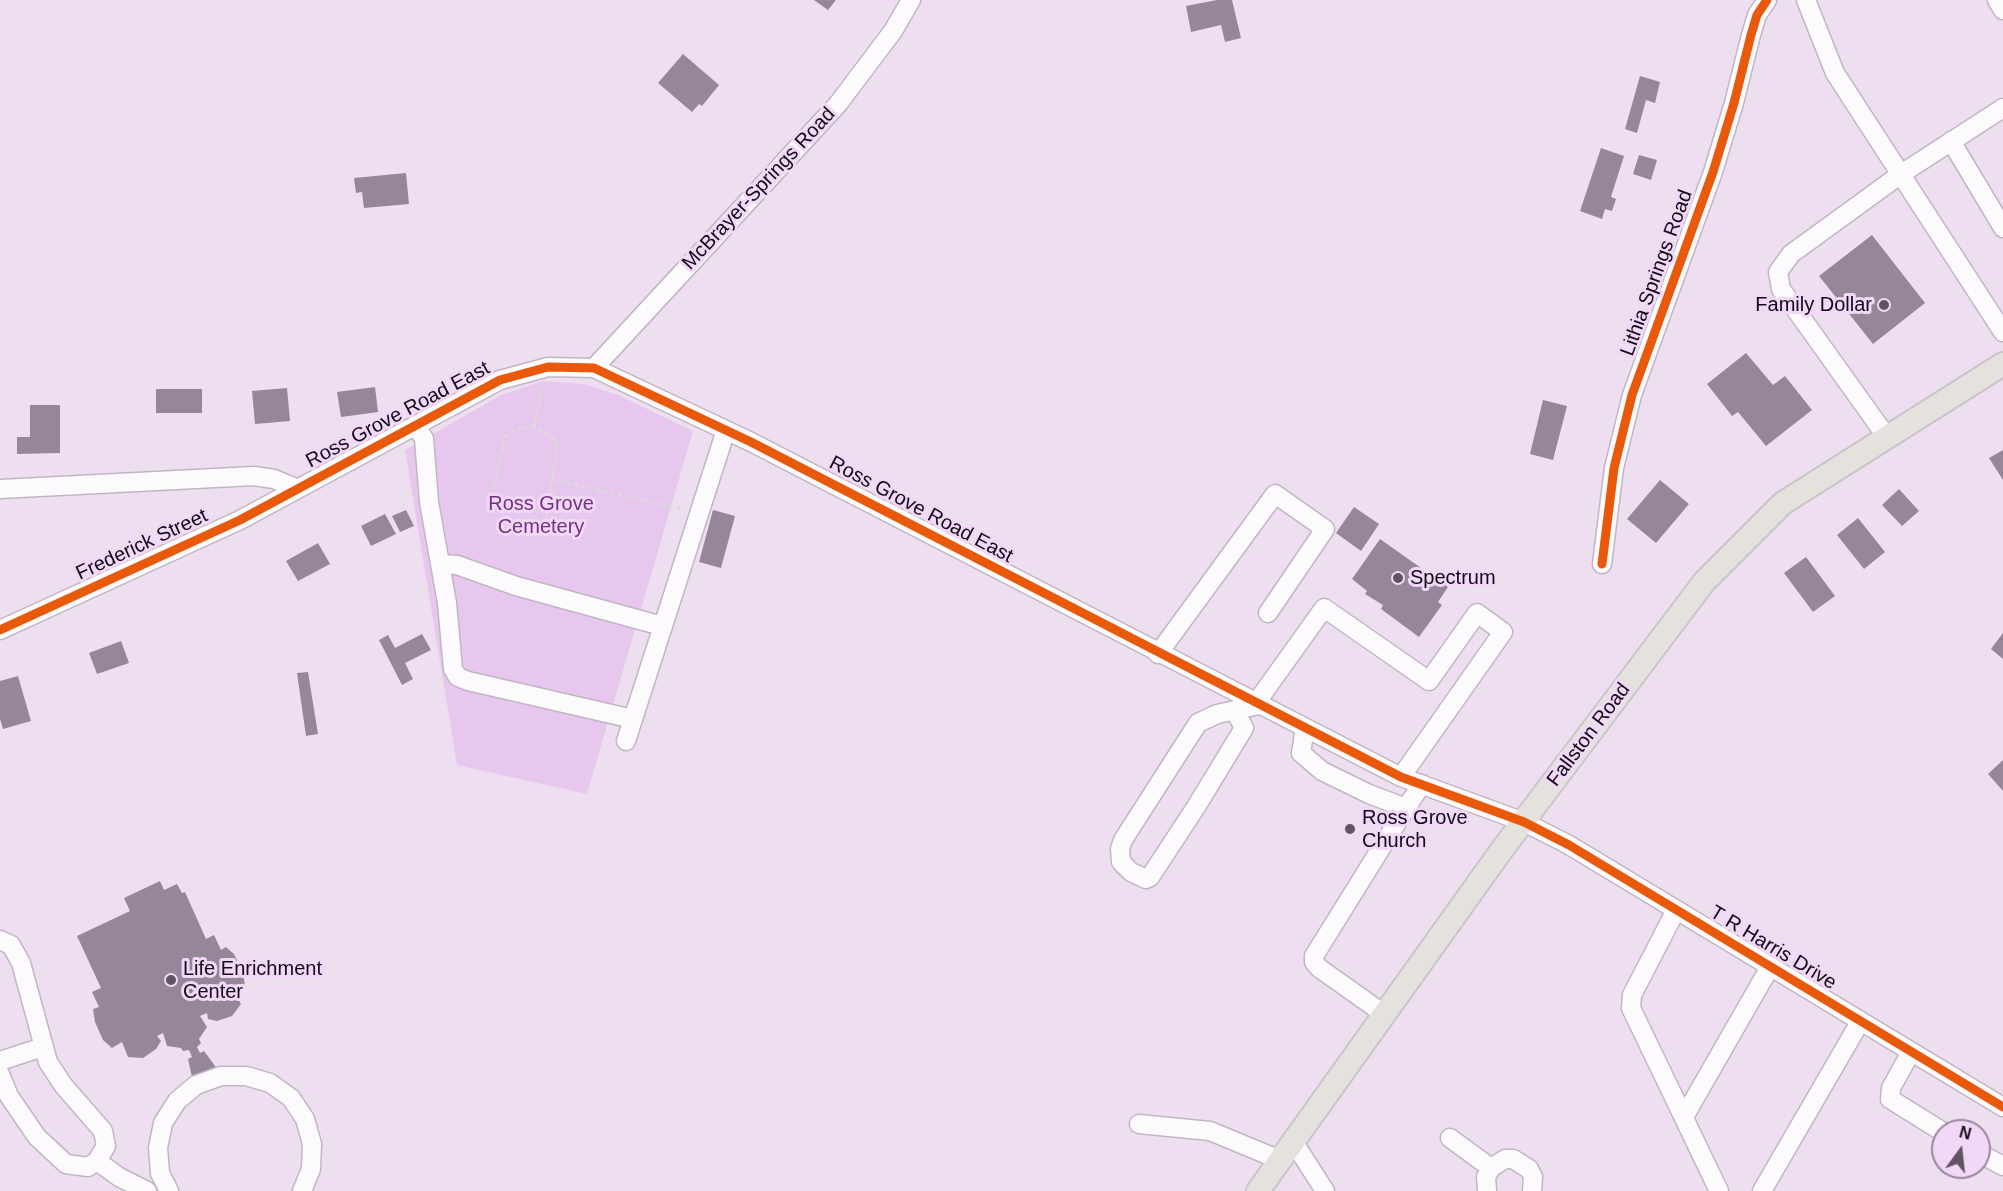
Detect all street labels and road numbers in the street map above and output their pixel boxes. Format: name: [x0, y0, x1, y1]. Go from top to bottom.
street label: McBrayer-Springs Road: [677, 103, 841, 275]
street label: Lithia Springs Road: [1616, 187, 1698, 359]
street label: Ross Grove Road East: [302, 356, 494, 474]
street label: Ross Grove Road East: [825, 451, 1017, 569]
street label: Frederick Street: [72, 504, 212, 586]
street label: Fallston Road: [1542, 679, 1636, 791]
street label: T R Harris Drive: [1705, 901, 1841, 995]

